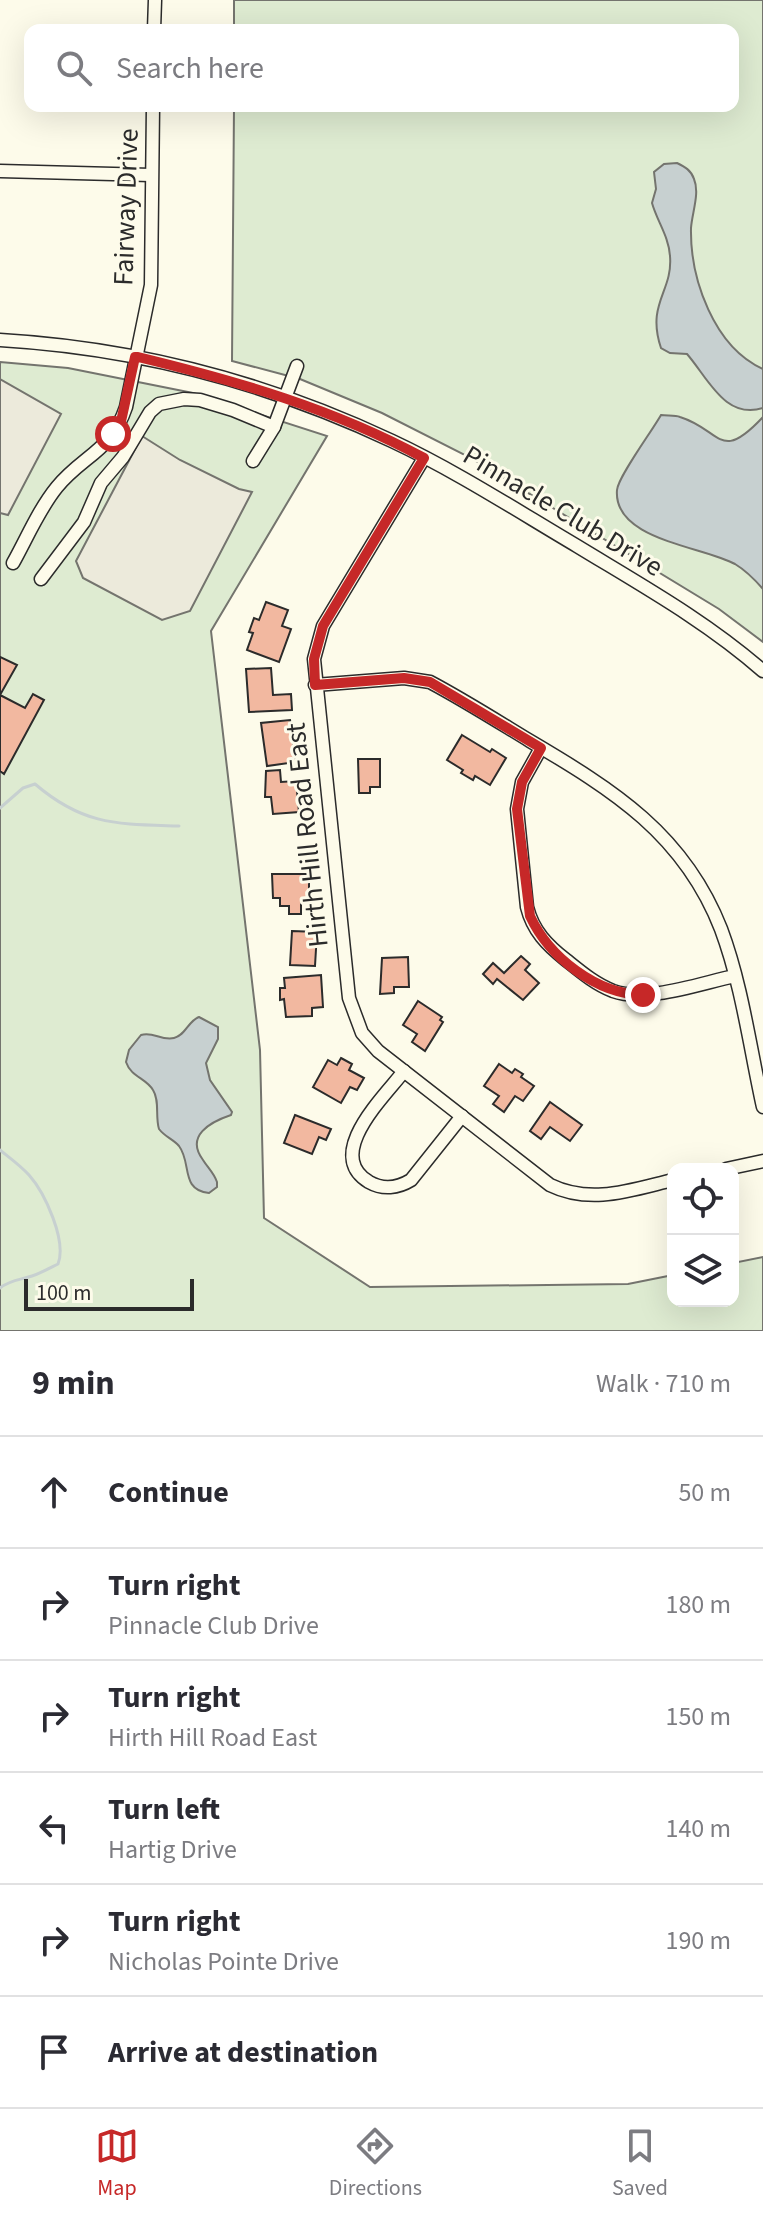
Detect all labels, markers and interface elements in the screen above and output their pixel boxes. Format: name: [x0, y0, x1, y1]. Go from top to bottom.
search box: [24, 24, 739, 112]
icon: search: [52, 46, 96, 90]
text: Search here: [116, 47, 264, 90]
street label: Fairway Drive: [103, 128, 149, 286]
route start: [95, 416, 131, 452]
street label: Pinnacle Club Drive: [455, 435, 671, 587]
street label: Hirth Hill Road East: [275, 720, 339, 949]
route end: [625, 977, 661, 1013]
map controls: [667, 1163, 739, 1307]
button: locate: [667, 1163, 739, 1235]
button: layers: [667, 1235, 739, 1307]
scale bar: [24, 1275, 194, 1311]
text: 100 m: [36, 1277, 91, 1309]
text: 9 min: [32, 1359, 115, 1408]
text: Walk · 710 m: [596, 1365, 731, 1402]
icon: ahead: [32, 1470, 76, 1514]
text: Continue: [108, 1471, 229, 1514]
text: 50 m: [678, 1474, 731, 1511]
text: Turn right: [108, 1564, 240, 1607]
icon: right: [32, 1582, 76, 1626]
text: 180 m: [665, 1586, 731, 1623]
text: Pinnacle Club Drive: [108, 1607, 319, 1644]
text: Turn right: [108, 1676, 240, 1719]
icon: right: [32, 1694, 76, 1738]
text: 150 m: [665, 1698, 731, 1735]
text: Hirth Hill Road East: [108, 1719, 317, 1756]
text: Turn left: [108, 1788, 220, 1831]
icon: left: [32, 1806, 76, 1850]
text: 140 m: [665, 1810, 731, 1847]
text: Hartig Drive: [108, 1831, 237, 1868]
text: Turn right: [108, 1900, 240, 1943]
icon: right: [32, 1918, 76, 1962]
text: 190 m: [665, 1922, 731, 1959]
text: Nicholas Pointe Drive: [108, 1943, 339, 1980]
icon: arrive: [32, 2030, 76, 2074]
text: Arrive at destination: [108, 2031, 378, 2074]
tab: Map: [95, 2124, 139, 2204]
tab: Directions: [329, 2124, 422, 2204]
tab: Saved: [612, 2124, 668, 2204]

